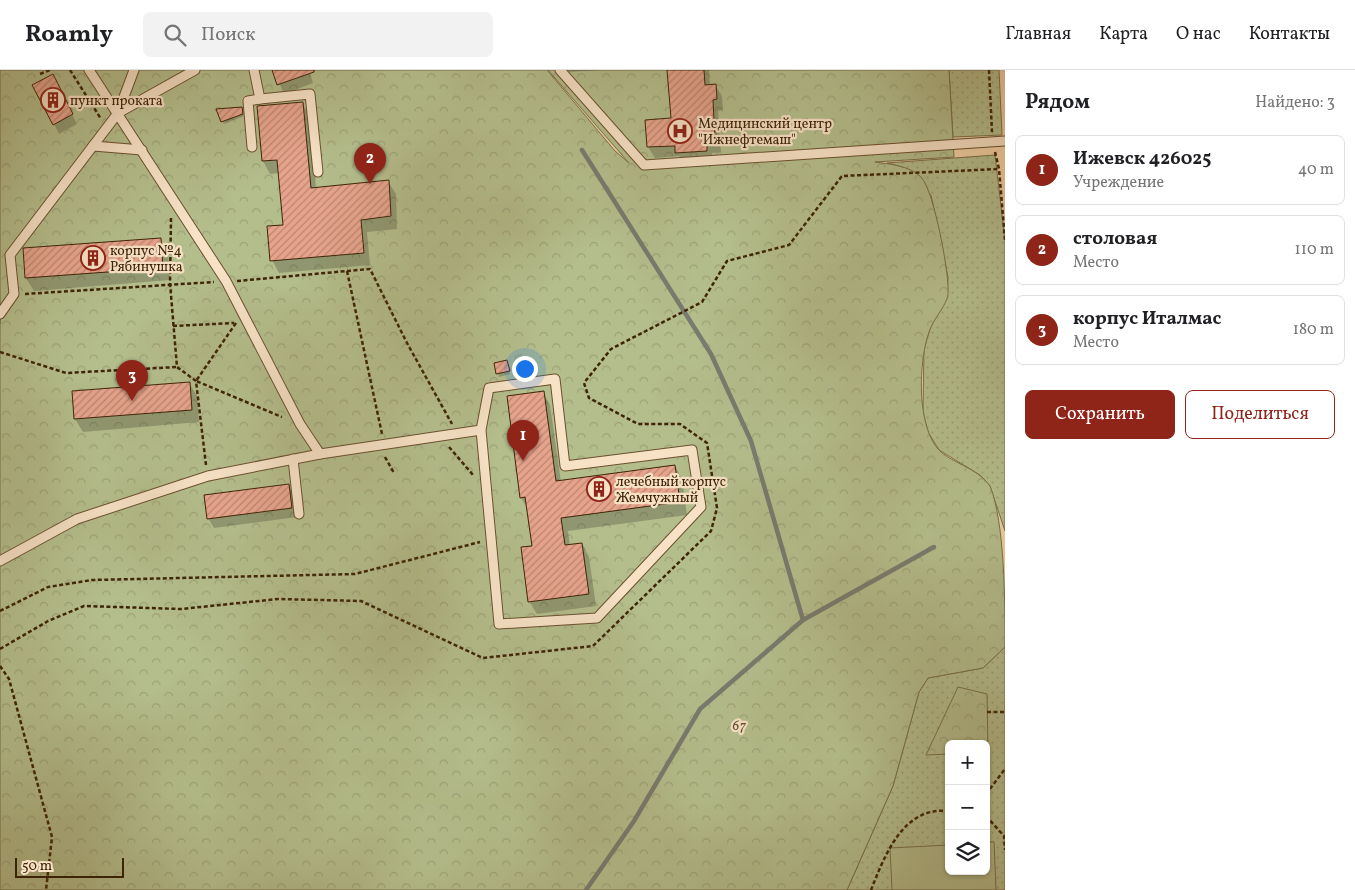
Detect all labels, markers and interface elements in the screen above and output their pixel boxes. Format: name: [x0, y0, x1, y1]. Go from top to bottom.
search box: [143, 12, 493, 57]
text: Roamly: [25, 18, 113, 52]
icon: search: [161, 21, 189, 49]
text: Поиск: [201, 22, 255, 48]
text: Главная: [1005, 22, 1071, 47]
text: Карта: [1099, 22, 1148, 47]
text: О нас: [1176, 22, 1221, 47]
text: Контакты: [1249, 22, 1330, 47]
building icon: пункт проката: [40, 87, 66, 113]
text: Рядом: [1025, 88, 1090, 117]
place label: пункт проката: [70, 92, 163, 111]
text: Найдено: 3: [1255, 92, 1335, 114]
place label: Медицинский центр "Ижнефтемаш": [698, 115, 832, 150]
hospital icon: Медицинский центр "Ижнефтемаш": [667, 118, 693, 144]
pin: 2: [354, 143, 386, 184]
text: Ижевск 426025: [1073, 146, 1211, 172]
text: 1: [1039, 159, 1045, 181]
text: 40 m: [1298, 159, 1334, 181]
text: Учреждение: [1073, 172, 1164, 194]
text: столовая: [1073, 226, 1157, 252]
text: 2: [1038, 239, 1046, 261]
text: 110 m: [1295, 239, 1334, 261]
place label: корпус №4 Рябинушка: [110, 242, 183, 277]
building icon: корпус №4 Рябинушка: [80, 245, 106, 271]
text: Место: [1073, 252, 1119, 274]
text: корпус Италмас: [1073, 306, 1221, 332]
text: 3: [1038, 319, 1046, 341]
text: 180 m: [1293, 319, 1334, 341]
text: Место: [1073, 332, 1119, 354]
your location: [512, 356, 538, 382]
pin: 3: [116, 360, 148, 401]
button: Сохранить: [1025, 390, 1175, 439]
button: Поделиться: [1185, 390, 1335, 439]
pin: 1: [507, 420, 539, 461]
place label: лечебный корпус Жемчужный: [616, 473, 726, 508]
building icon: лечебный корпус Жемчужный: [586, 476, 612, 502]
park label: 67: [732, 717, 747, 736]
map controls: [945, 740, 990, 875]
button: +: [945, 740, 990, 785]
button: −: [945, 785, 990, 830]
button: layers: [945, 830, 990, 875]
scale bar: [15, 855, 124, 878]
text: 50 m: [22, 857, 52, 876]

